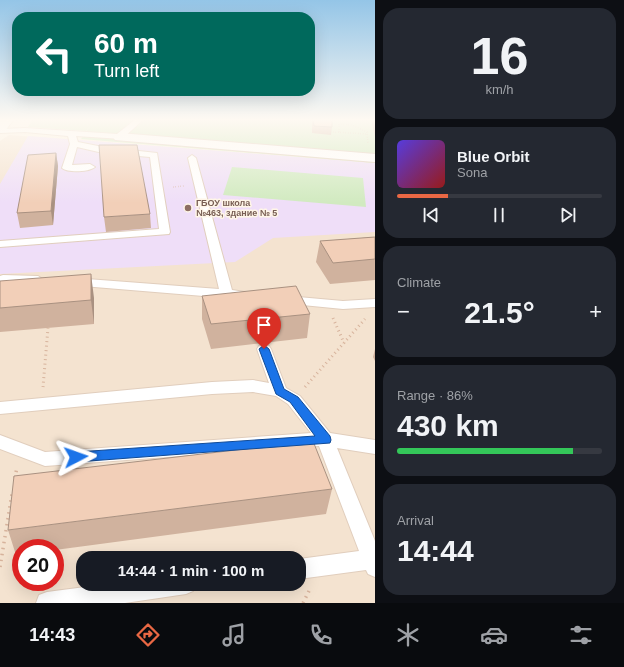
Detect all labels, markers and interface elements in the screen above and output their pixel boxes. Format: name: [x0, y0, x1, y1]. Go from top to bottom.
text: 16: [471, 27, 528, 85]
icon: left: [28, 28, 80, 80]
text: 60 m: [94, 28, 158, 59]
text: Turn left: [94, 61, 159, 81]
text: km/h: [485, 82, 514, 97]
text: Blue Orbit: [457, 148, 530, 165]
text: Sona: [457, 165, 487, 180]
place label: ГБОУ школа №463, здание № 5: [196, 198, 277, 218]
marker: ГБОУ школа №463, здание № 5: [183, 203, 193, 213]
icon: previous: [420, 204, 442, 226]
icon: pause: [488, 204, 510, 226]
icon: next: [557, 204, 579, 226]
text: Climate: [397, 275, 441, 290]
text: 21.5°: [464, 296, 535, 329]
text: −: [397, 299, 410, 324]
text: +: [589, 299, 602, 324]
pin: [247, 308, 281, 349]
icon: arrive: [253, 314, 275, 336]
text: Range · 86%: [397, 388, 473, 403]
text: 430 km: [397, 409, 499, 442]
position arrow: [55, 436, 97, 478]
text: Arrival: [397, 513, 434, 528]
text: 14:44: [397, 534, 474, 567]
speed limit sign: 20: [12, 539, 64, 591]
text: 14:44 · 1 min · 100 m: [118, 562, 264, 579]
icon: directions: [134, 621, 162, 649]
icon: music: [220, 621, 248, 649]
icon: phone: [307, 621, 335, 649]
icon: climate: [394, 621, 422, 649]
icon: car: [480, 621, 508, 649]
icon: filters: [567, 621, 595, 649]
text: 14:43: [29, 625, 75, 645]

